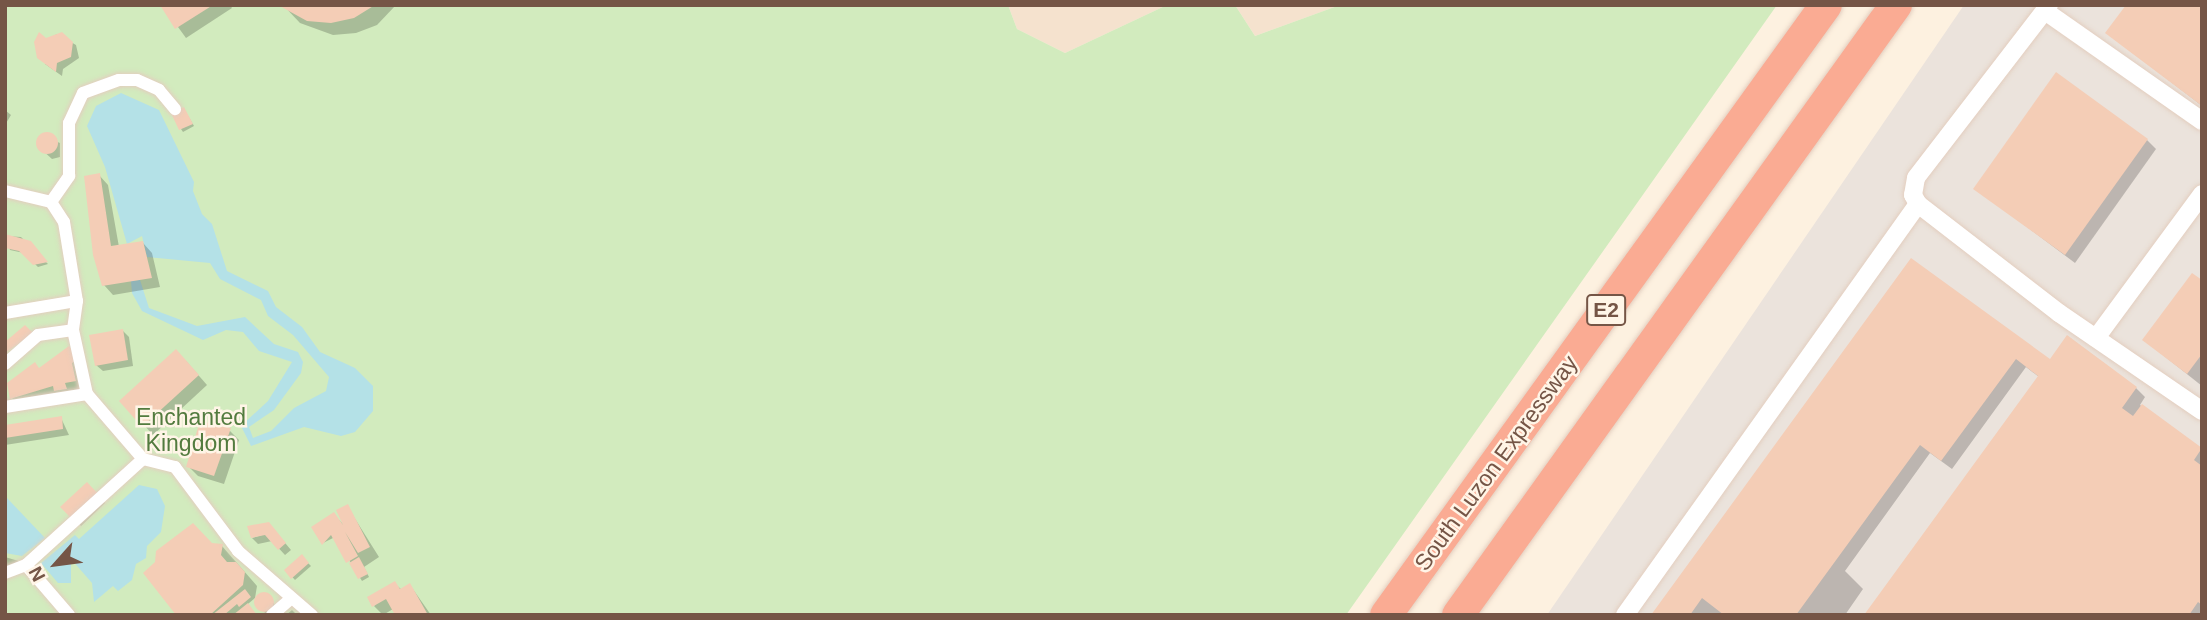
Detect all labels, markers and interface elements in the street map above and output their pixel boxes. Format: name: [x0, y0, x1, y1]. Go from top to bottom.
road number: E2: [1585, 292, 1627, 328]
street label: South Luzon Expressway: [1409, 350, 1583, 576]
park label: Enchanted Kingdom: [136, 403, 246, 457]
north arrow: [21, 529, 91, 599]
text: N: [25, 563, 50, 585]

